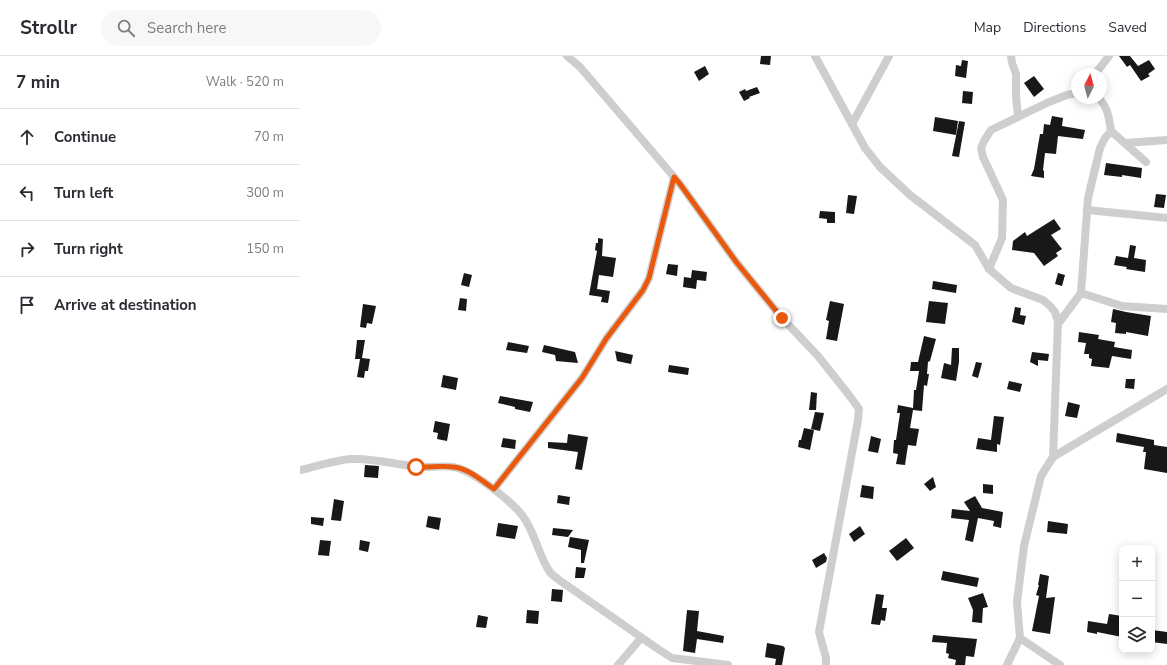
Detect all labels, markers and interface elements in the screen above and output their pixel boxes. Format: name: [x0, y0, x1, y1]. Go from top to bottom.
search box: [101, 10, 381, 46]
text: Strollr: [20, 15, 77, 41]
icon: search: [115, 17, 137, 39]
text: Search here: [147, 18, 227, 38]
text: Map: [974, 18, 1001, 37]
text: Directions: [1023, 18, 1086, 37]
text: Saved: [1108, 18, 1147, 37]
north arrow: [1071, 68, 1107, 104]
text: 7 min: [16, 71, 60, 94]
text: Walk · 520 m: [206, 73, 284, 91]
icon: ahead: [16, 126, 38, 148]
text: Continue: [54, 127, 116, 147]
text: 70 m: [254, 128, 284, 146]
icon: left: [16, 182, 38, 204]
text: Turn left: [54, 183, 113, 203]
text: 300 m: [246, 184, 284, 202]
icon: right: [16, 238, 38, 260]
text: Turn right: [54, 239, 123, 259]
text: 150 m: [246, 240, 284, 258]
icon: arrive: [16, 294, 38, 316]
text: Arrive at destination: [54, 295, 197, 315]
route end: [773, 309, 791, 327]
route start: [407, 458, 425, 476]
map controls: [1119, 545, 1155, 653]
button: +: [1119, 545, 1155, 581]
button: −: [1119, 581, 1155, 617]
button: layers: [1119, 617, 1155, 653]

